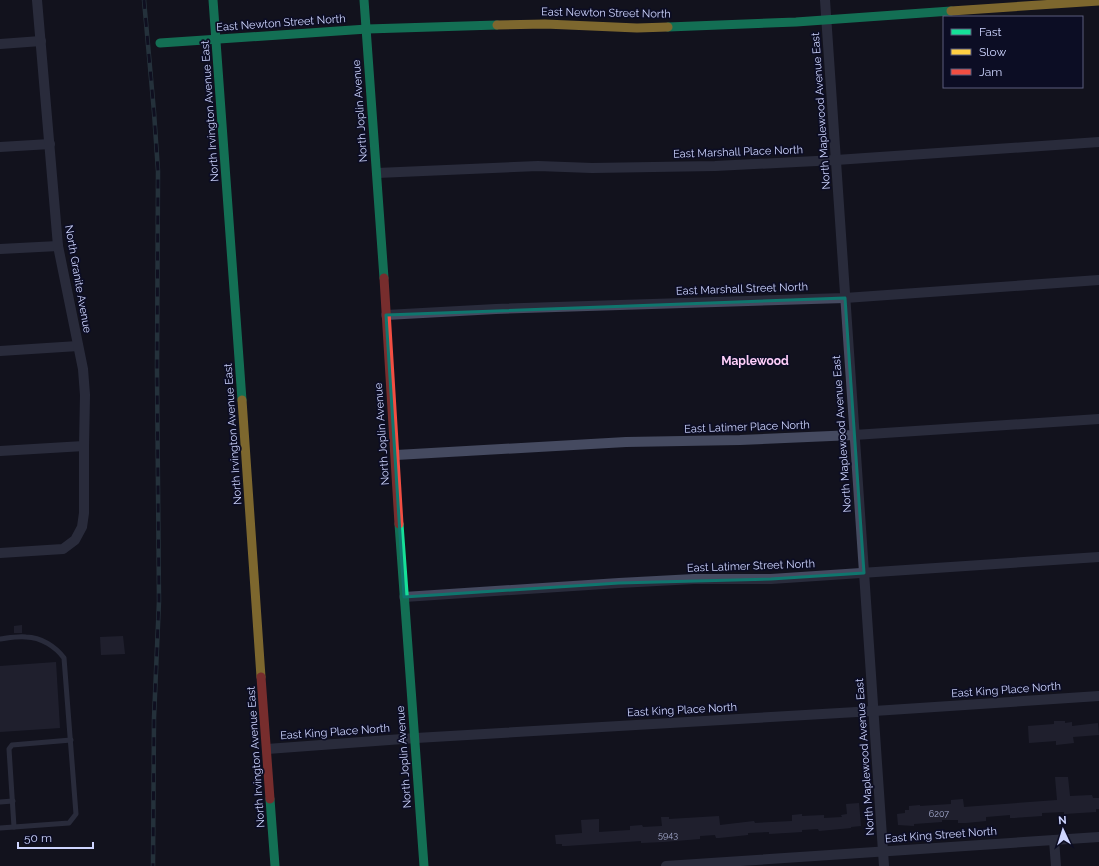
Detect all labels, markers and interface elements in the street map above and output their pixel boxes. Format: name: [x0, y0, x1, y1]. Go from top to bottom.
street label: East Newton Street North: [541, 5, 671, 21]
street label: East Newton Street North: [216, 12, 346, 34]
legend: [943, 16, 1083, 88]
text: Fast: [979, 25, 1002, 39]
street label: North Maplewood Avenue East: [809, 32, 833, 190]
street label: North Irvington Avenue East: [199, 39, 221, 182]
text: Slow: [979, 45, 1006, 59]
street label: North Joplin Avenue: [350, 59, 370, 163]
text: Jam: [979, 65, 1002, 79]
street label: East Marshall Place North: [673, 143, 803, 161]
street label: North Granite Avenue: [62, 224, 94, 334]
street label: East Marshall Street North: [676, 280, 808, 298]
district label: Maplewood: [721, 354, 789, 368]
street label: North Maplewood Avenue East: [830, 355, 854, 513]
street label: North Irvington Avenue East: [222, 362, 244, 505]
street label: North Joplin Avenue: [372, 382, 392, 486]
street label: East Latimer Place North: [684, 418, 810, 436]
street label: East Latimer Street North: [687, 557, 815, 575]
street label: North Maplewood Avenue East: [853, 678, 877, 836]
street label: East King Place North: [951, 680, 1061, 700]
street label: North Irvington Avenue East: [245, 685, 267, 828]
street label: East King Place North: [627, 701, 737, 719]
street label: North Joplin Avenue: [394, 705, 414, 809]
street label: East King Place North: [280, 722, 390, 742]
house number: 6207: [929, 809, 949, 819]
north arrow: [1043, 810, 1083, 850]
text: N: [1058, 814, 1067, 827]
scale bar: [18, 824, 93, 850]
street label: East King Street North: [885, 825, 997, 845]
house number: 5943: [658, 830, 678, 840]
text: 50 m: [24, 831, 52, 845]

